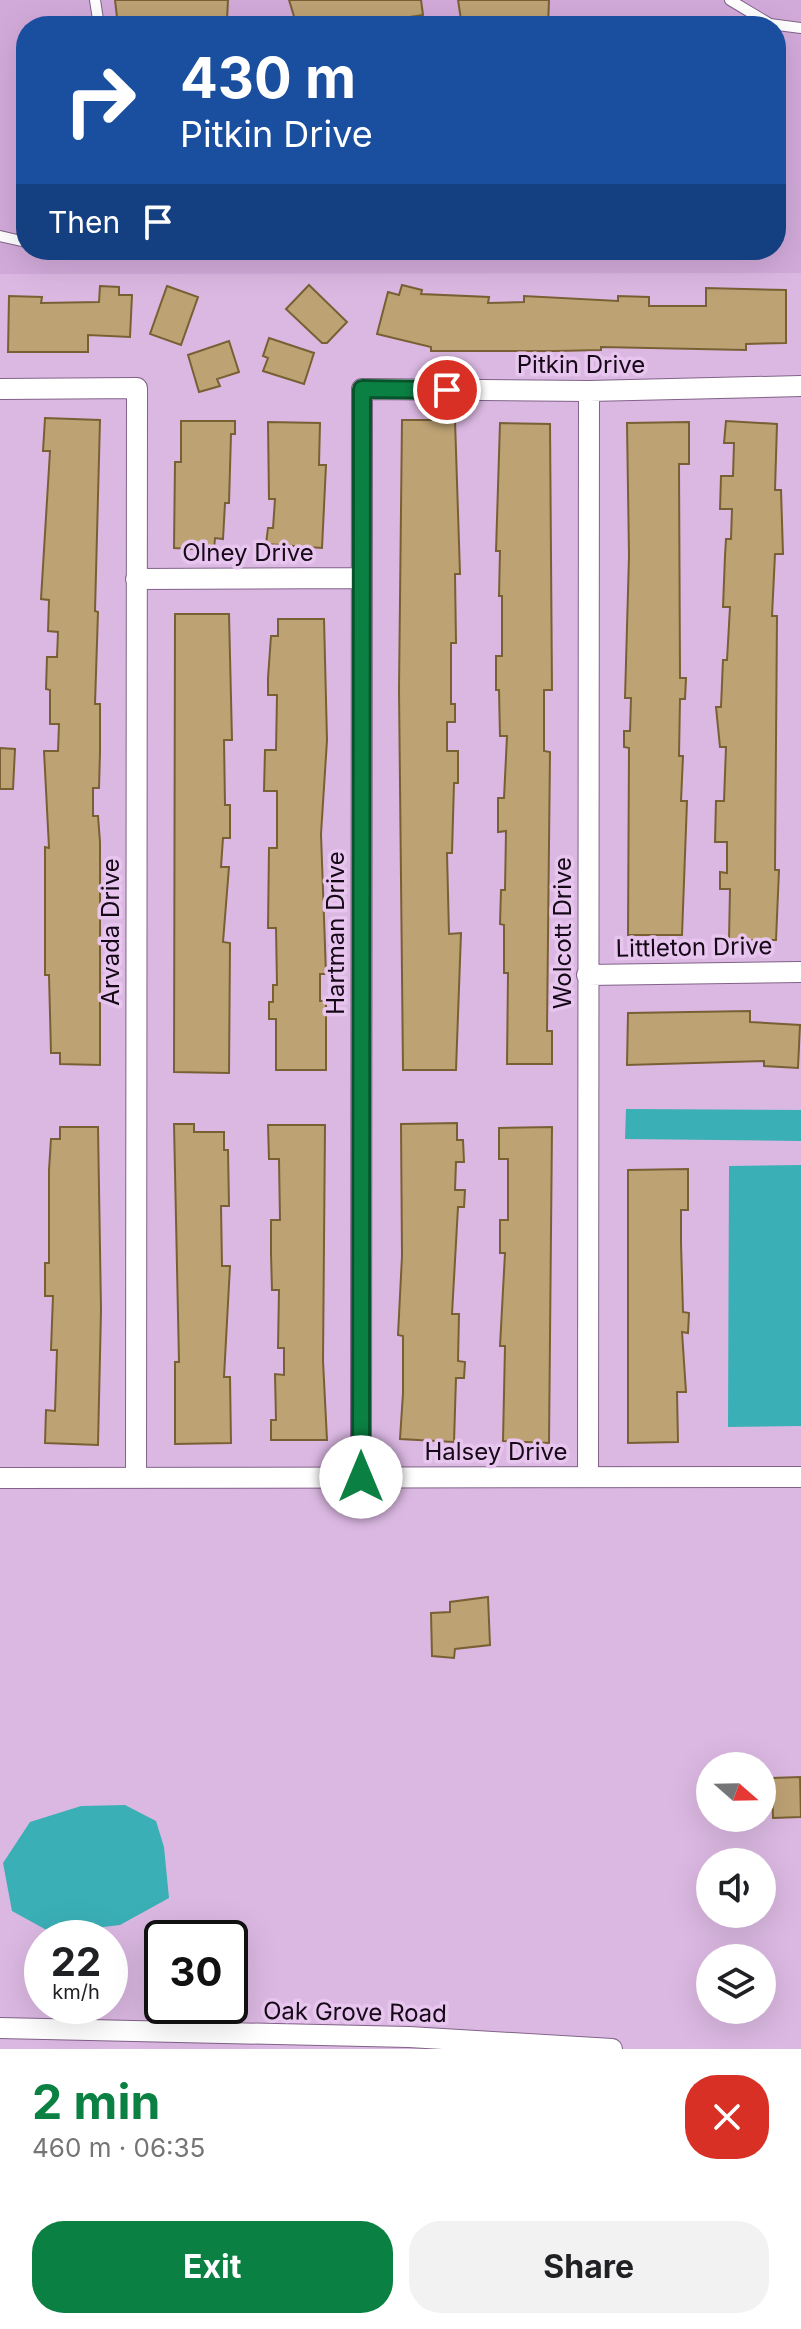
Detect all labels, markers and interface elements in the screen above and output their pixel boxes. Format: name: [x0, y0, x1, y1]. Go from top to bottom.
text: 430 m: [180, 44, 356, 112]
icon: right: [48, 48, 152, 152]
text: Pitkin Drive: [180, 112, 373, 156]
icon: arrive: [136, 200, 180, 244]
text: Then: [48, 204, 120, 240]
street label: Pitkin Drive: [517, 350, 645, 379]
pin: [413, 356, 481, 424]
icon: arrive: [425, 368, 469, 412]
street label: Olney Drive: [182, 538, 314, 567]
street label: Hartman Drive: [321, 851, 350, 1015]
street label: Wolcott Drive: [548, 857, 577, 1009]
street label: Arvada Drive: [96, 858, 125, 1006]
street label: Littleton Drive: [615, 931, 773, 963]
position arrow: [319, 1435, 403, 1519]
street label: Halsey Drive: [424, 1437, 568, 1466]
north arrow: [696, 1752, 776, 1832]
map controls: [696, 1752, 776, 2024]
button: sound: [696, 1848, 776, 1928]
speed limit sign: 30: [144, 1920, 248, 2024]
text: 22: [51, 1937, 101, 1986]
button: layers: [696, 1944, 776, 2024]
text: km/h: [52, 1980, 100, 2004]
street label: Oak Grove Road: [263, 1996, 447, 2028]
text: 2 min: [32, 2072, 160, 2131]
button: close: [685, 2075, 769, 2159]
text: 460 m · 06:35: [32, 2132, 205, 2163]
button: Exit: [32, 2221, 393, 2313]
button: Share: [409, 2221, 769, 2313]

